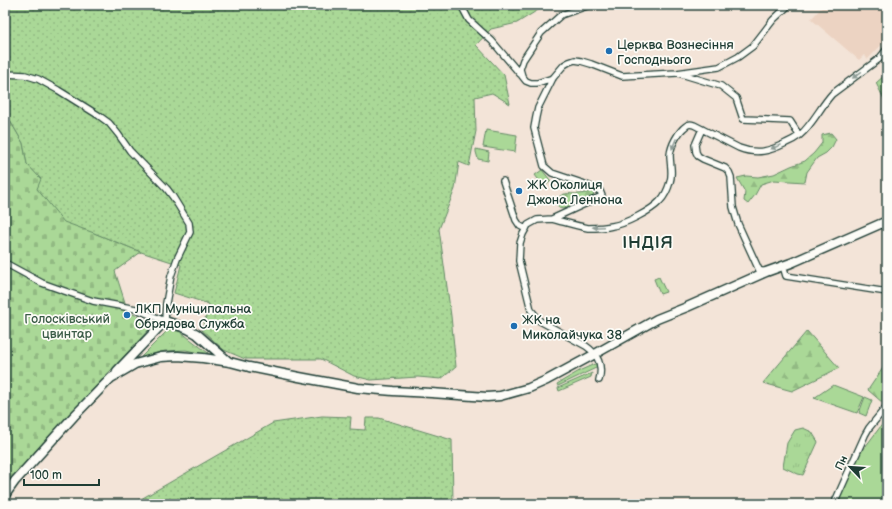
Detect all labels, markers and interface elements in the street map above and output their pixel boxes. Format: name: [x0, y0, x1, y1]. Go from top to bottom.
place label: Церква Вознесіння Господнього: [617, 37, 734, 68]
marker: Церква Вознесіння Господнього: [604, 46, 614, 56]
one-way arrow: [852, 70, 863, 79]
one-way arrow: [671, 138, 677, 149]
one-way arrow: [769, 145, 781, 151]
place label: ЖК Околиця Джона Леннона: [527, 177, 623, 208]
marker: ЖК Околиця Джона Леннона: [514, 186, 524, 196]
one-way arrow: [592, 224, 604, 231]
district label: ІНДІЯ: [622, 233, 674, 253]
place label: ЛКП Муніципальна Обрядова Служба: [134, 301, 252, 332]
marker: ЛКП Муніципальна Обрядова Служба: [122, 310, 132, 320]
park label: Голосківський цвинтар: [24, 311, 110, 342]
place label: ЖК на Миколайчука 38: [522, 312, 623, 343]
marker: ЖК на Миколайчука 38: [509, 321, 519, 331]
north arrow: [830, 447, 870, 487]
text: Пн: [832, 454, 850, 472]
scale bar: [24, 461, 99, 487]
text: 100 m: [30, 468, 62, 483]

